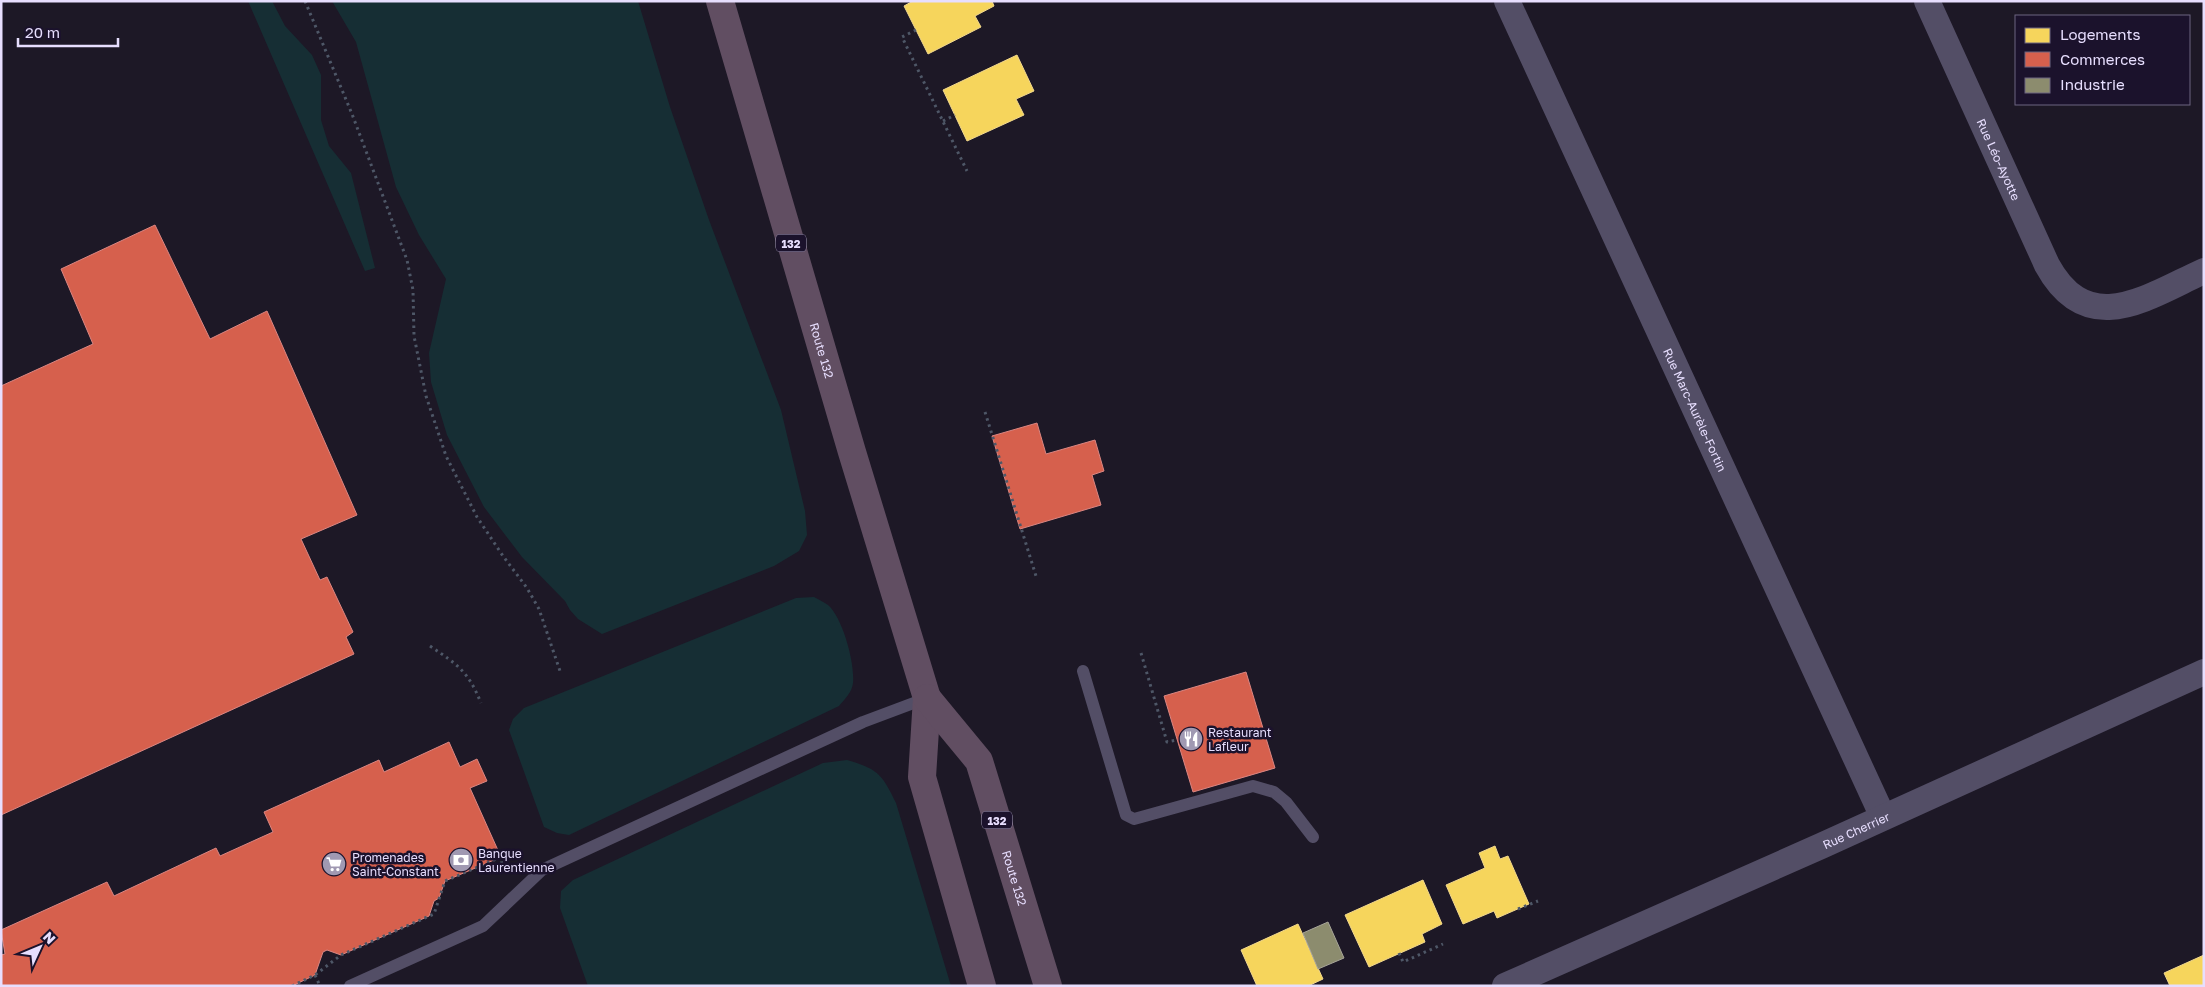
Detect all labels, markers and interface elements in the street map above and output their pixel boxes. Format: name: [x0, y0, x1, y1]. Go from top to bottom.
scale bar: [18, 15, 118, 47]
legend: [2015, 15, 2190, 105]
text: 20 m: [25, 23, 60, 41]
text: Logements: [2060, 25, 2140, 43]
text: Commerces: [2060, 50, 2145, 68]
text: Industrie: [2060, 75, 2125, 93]
street label: Rue Léo-Ayotte: [1974, 116, 2024, 203]
road number: 132: [776, 234, 806, 252]
street label: Route 132: [807, 321, 837, 380]
street label: Rue Marc-Aurèle-Fortin: [1660, 346, 1730, 474]
place label: Restaurant Lafleur: [1208, 725, 1272, 754]
restaurant icon: Restaurant Lafleur: [1178, 726, 1204, 752]
street label: Rue Cherrier: [1820, 808, 1892, 852]
road number: 132: [982, 812, 1012, 828]
place label: Banque Laurentienne: [478, 846, 555, 875]
bank icon: Banque Laurentienne: [448, 847, 474, 873]
street label: Route 132: [999, 848, 1030, 907]
place label: Promenades Saint-Constant: [352, 850, 439, 879]
supermarket icon: Promenades Saint-Constant: [321, 851, 347, 877]
north arrow: [15, 922, 65, 972]
text: N: [40, 928, 60, 947]

